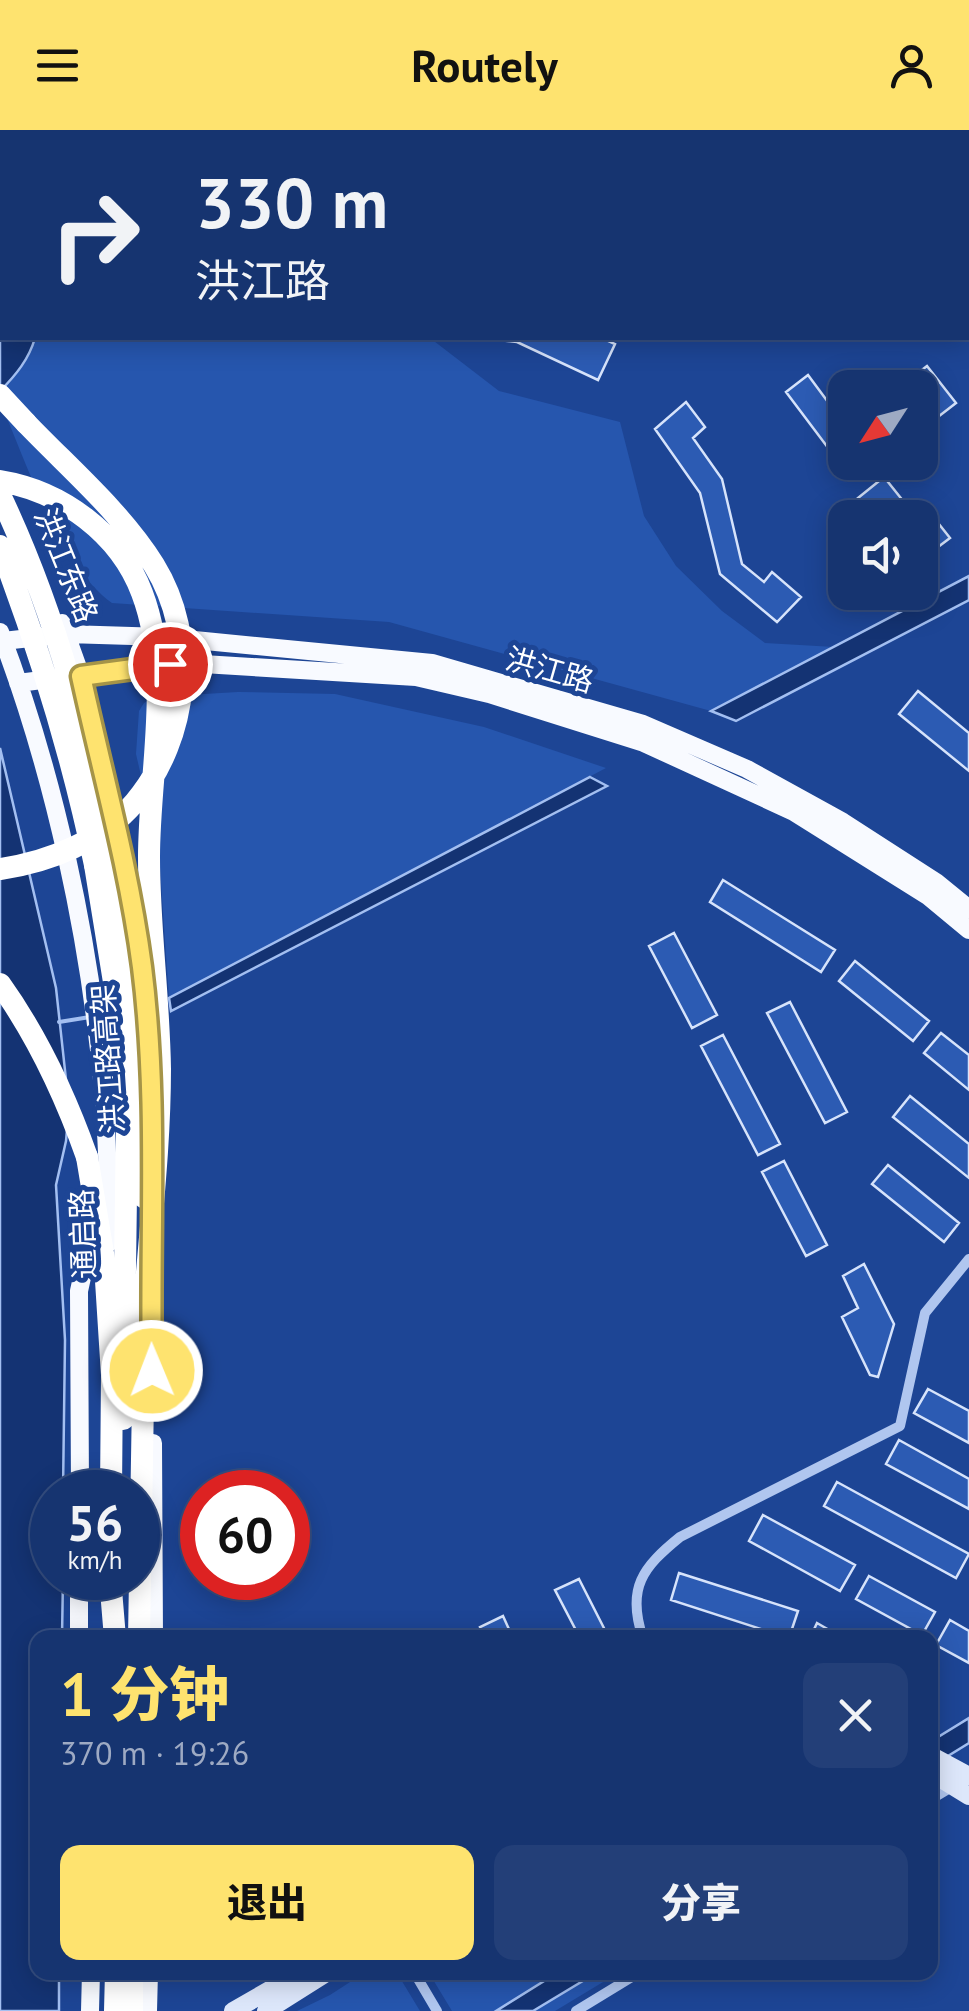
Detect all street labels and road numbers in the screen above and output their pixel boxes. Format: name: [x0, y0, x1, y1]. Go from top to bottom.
street label: 洪江东路: [26, 502, 108, 628]
street label: 洪江路: [501, 638, 599, 700]
street label: 洪江路高架: [82, 983, 132, 1135]
street label: 通启路: [61, 1188, 103, 1280]

